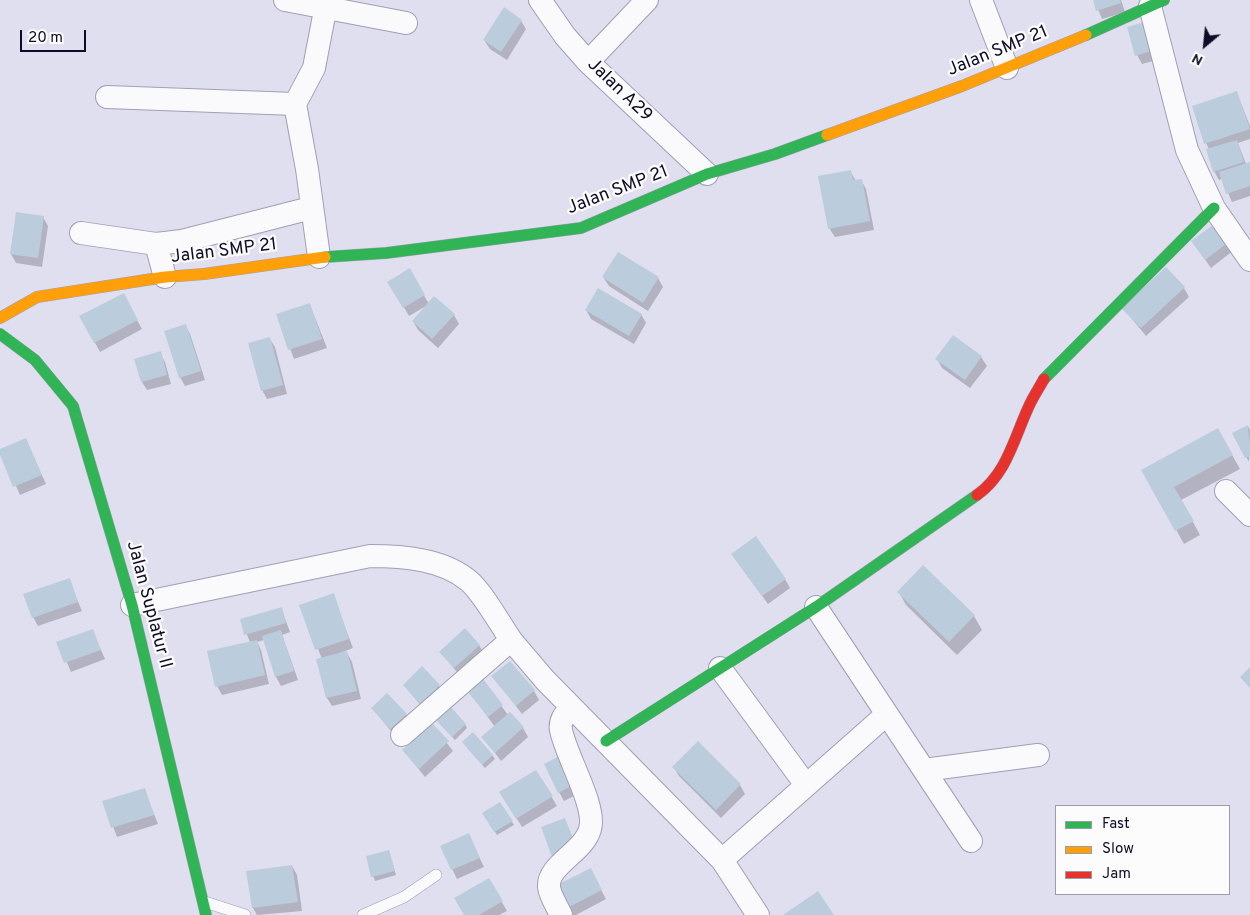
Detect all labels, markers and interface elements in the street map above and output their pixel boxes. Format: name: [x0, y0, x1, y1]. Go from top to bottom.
scale bar: [22, 20, 89, 52]
north arrow: [1180, 20, 1230, 70]
street label: Jalan SMP 21: [945, 22, 1051, 82]
text: 20 m: [28, 29, 63, 48]
text: N: [1189, 49, 1206, 69]
street label: Jalan A29: [582, 55, 656, 127]
street label: Jalan SMP 21: [564, 162, 672, 220]
street label: Jalan SMP 21: [170, 235, 278, 269]
street label: Jalan Suplatur II: [121, 539, 175, 671]
legend: [1055, 805, 1230, 895]
text: Fast: [1102, 815, 1130, 834]
text: Slow: [1102, 840, 1134, 859]
text: Jam: [1102, 865, 1131, 884]

